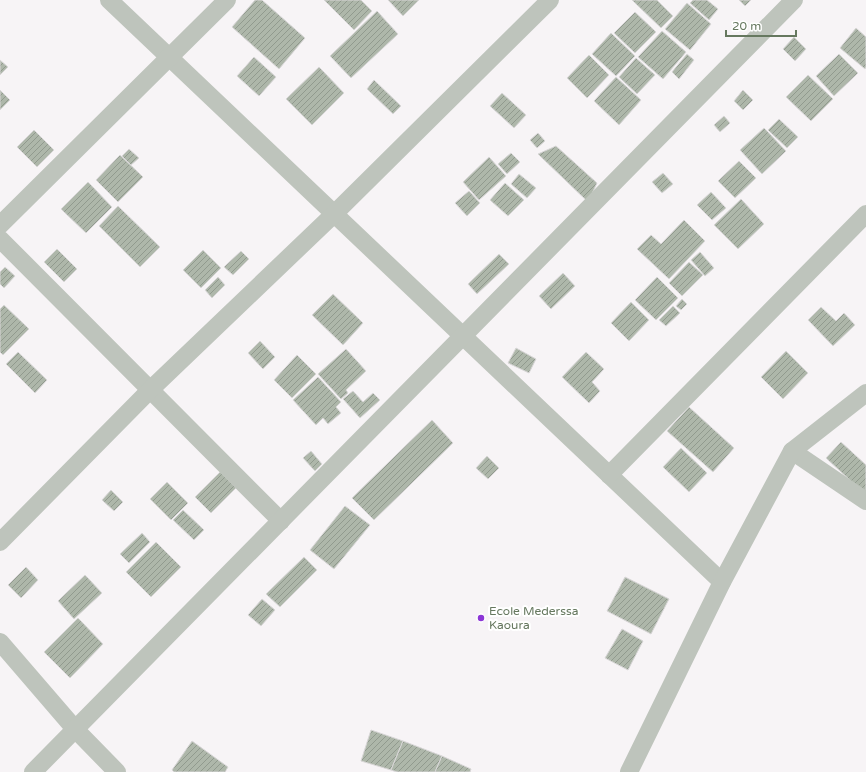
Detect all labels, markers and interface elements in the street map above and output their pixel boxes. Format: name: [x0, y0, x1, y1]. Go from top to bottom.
scale bar: [726, 12, 796, 38]
text: 20 m: [732, 19, 761, 33]
place label: Ecole Mederssa Kaoura: [489, 604, 578, 632]
marker: Ecole Mederssa Kaoura: [476, 613, 486, 623]

